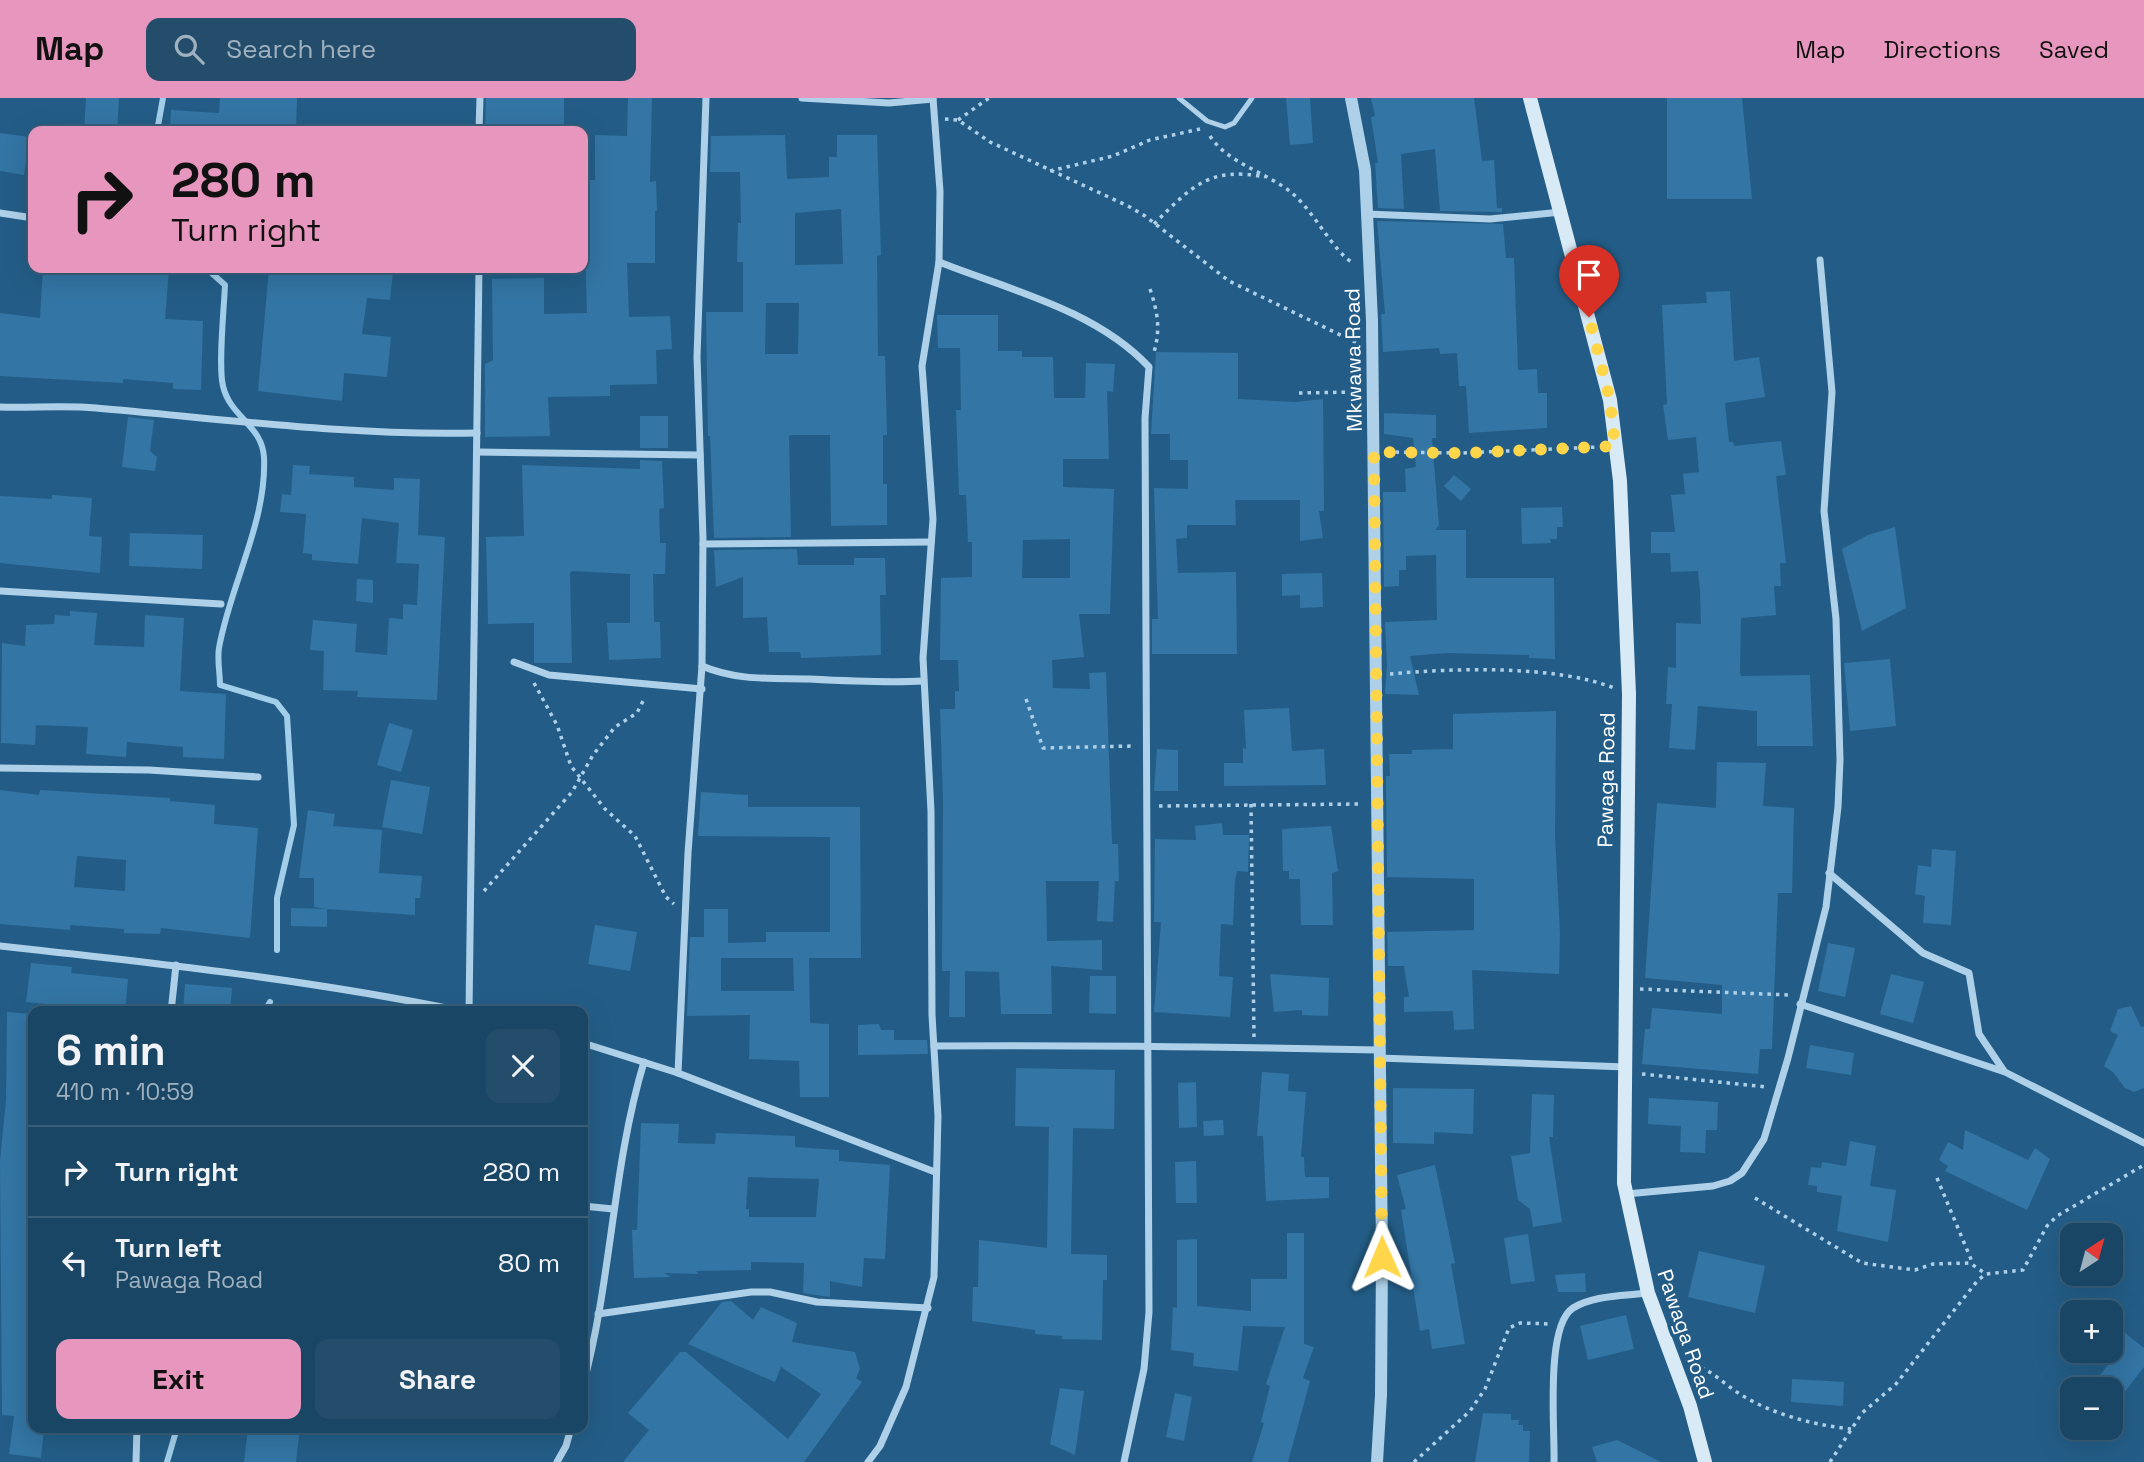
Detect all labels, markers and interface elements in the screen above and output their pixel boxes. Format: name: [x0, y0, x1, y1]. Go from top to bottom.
search box: [146, 18, 636, 81]
text: Map: [35, 28, 104, 70]
icon: search: [170, 30, 208, 68]
text: Search here: [226, 32, 376, 66]
text: Map: [1795, 34, 1845, 65]
text: Directions: [1883, 34, 2001, 65]
text: Saved: [2039, 34, 2109, 65]
text: 280 m: [171, 149, 316, 211]
icon: right: [56, 154, 147, 245]
text: Turn right: [171, 210, 321, 250]
pin: [1559, 245, 1619, 317]
icon: arrive: [1570, 256, 1608, 294]
street label: Mkwawa Road: [1338, 288, 1368, 432]
street label: Pawaga Road: [1591, 712, 1621, 848]
text: 6 min: [56, 1024, 166, 1077]
button: close: [486, 1029, 560, 1103]
text: 410 m · 10:59: [56, 1077, 194, 1107]
icon: right: [56, 1153, 94, 1191]
text: Turn right: [115, 1155, 239, 1189]
text: 280 m: [482, 1155, 560, 1189]
position arrow: [1345, 1220, 1419, 1294]
north arrow: [2060, 1223, 2123, 1286]
map controls: [2060, 1223, 2123, 1440]
text: Turn left: [115, 1231, 222, 1265]
icon: left: [56, 1244, 94, 1282]
text: 80 m: [498, 1246, 560, 1280]
text: Pawaga Road: [115, 1265, 263, 1295]
street label: Pawaga Road: [1651, 1266, 1721, 1402]
button: +: [2060, 1300, 2123, 1363]
button: Exit: [56, 1339, 301, 1419]
button: Share: [315, 1339, 560, 1419]
button: −: [2060, 1377, 2123, 1440]

